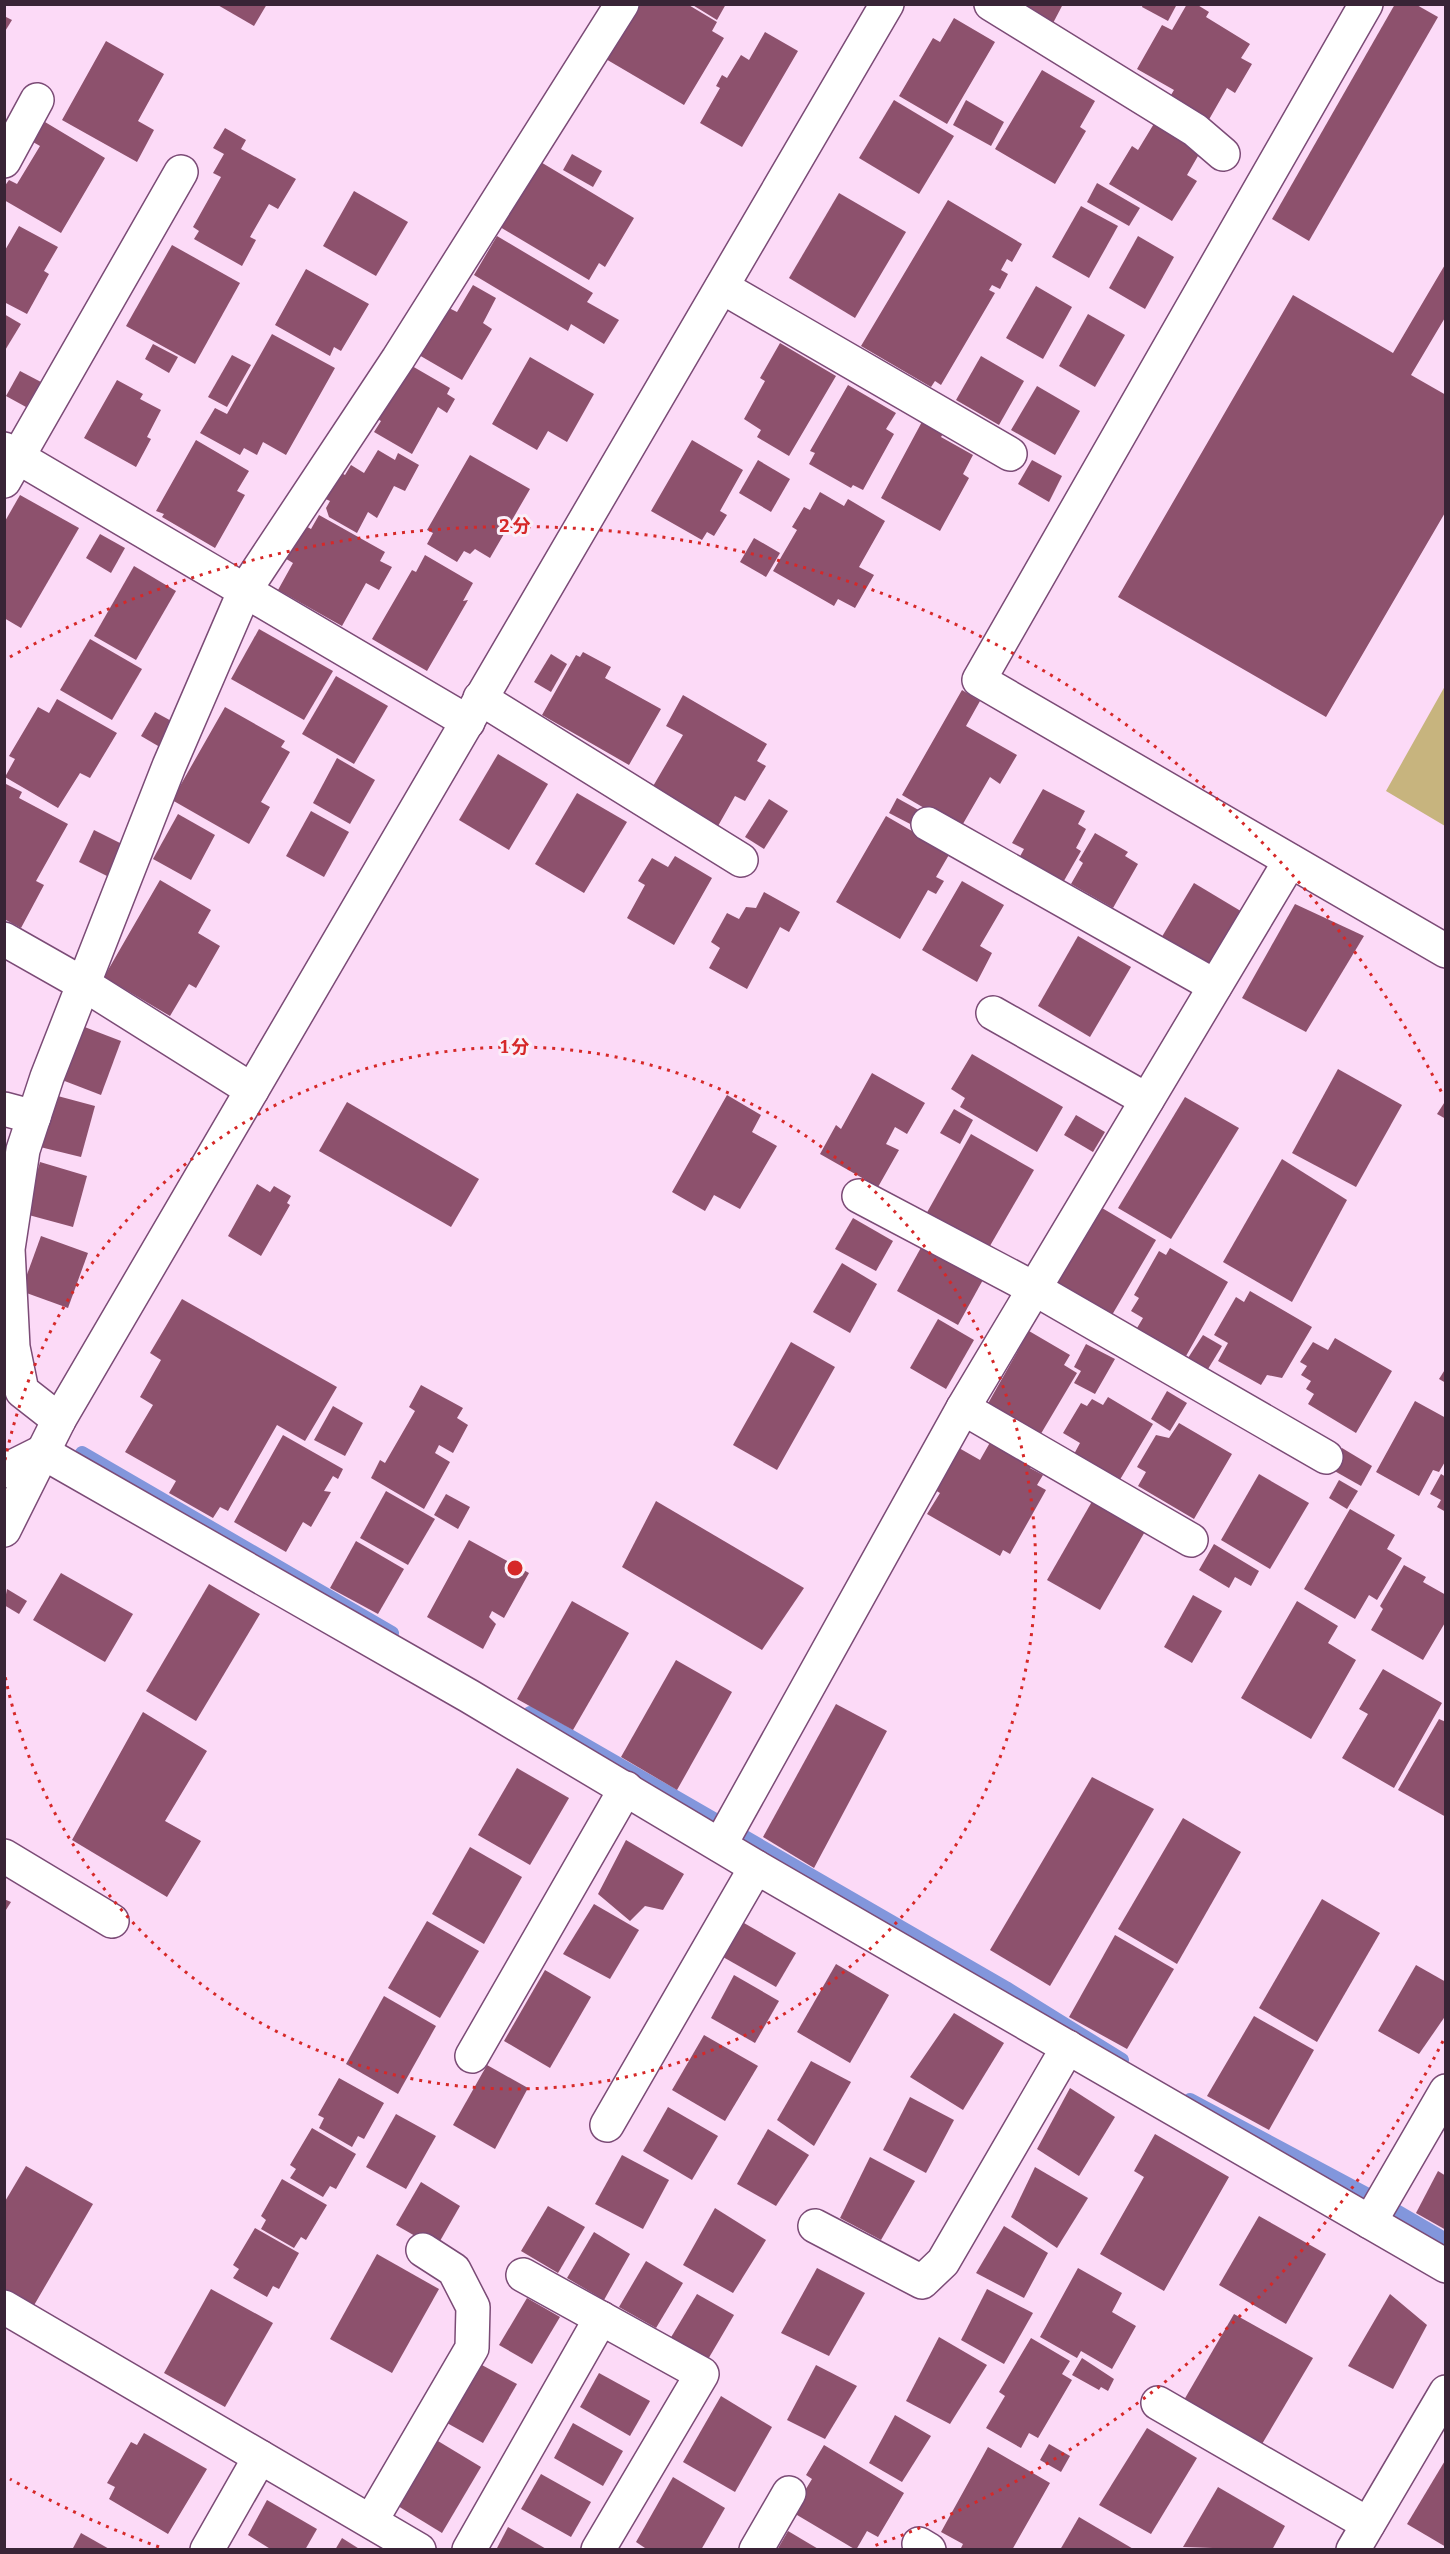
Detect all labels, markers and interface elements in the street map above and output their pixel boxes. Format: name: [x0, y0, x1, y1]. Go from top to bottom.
text: 2 分: [499, 515, 531, 537]
text: 1 分: [500, 1036, 530, 1058]
centre of rings: [505, 1558, 525, 1578]

